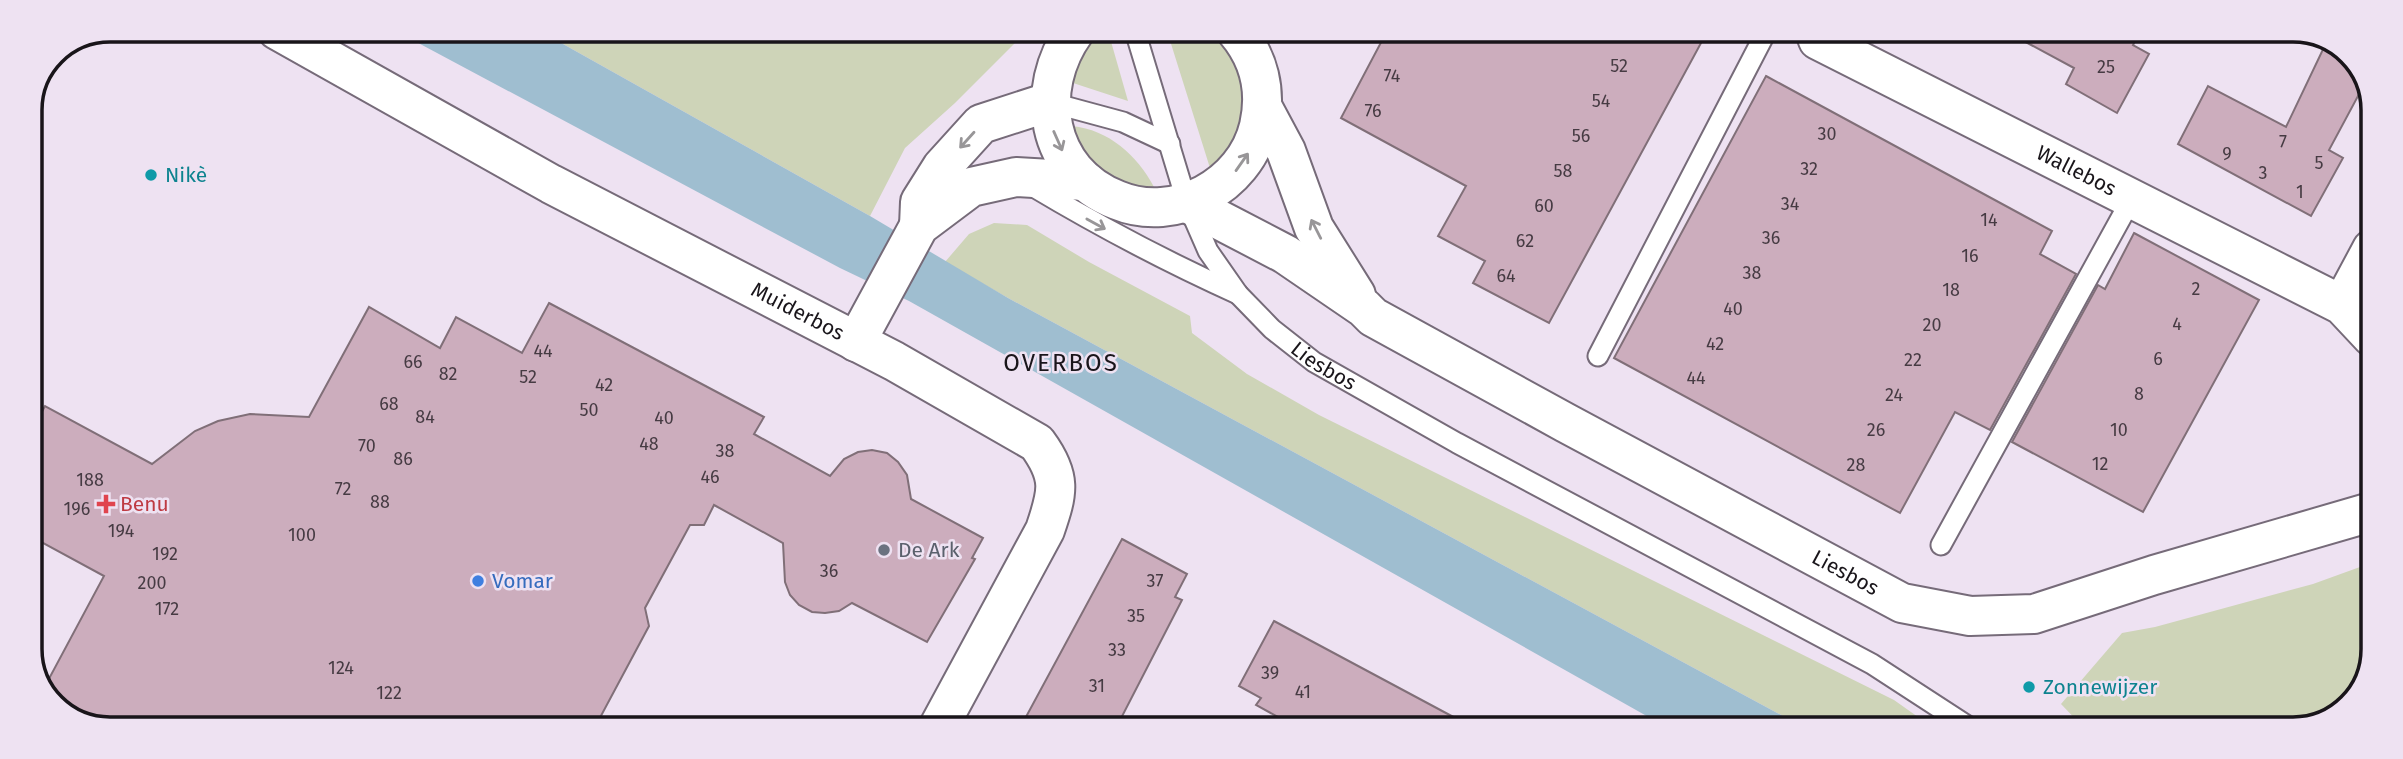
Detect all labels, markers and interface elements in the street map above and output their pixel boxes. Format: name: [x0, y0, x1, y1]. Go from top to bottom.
house number: 52: [1610, 55, 1628, 77]
house number: 25: [2097, 56, 2115, 78]
house number: 74: [1384, 65, 1401, 87]
house number: 54: [1592, 90, 1611, 112]
house number: 76: [1364, 100, 1382, 122]
house number: 30: [1817, 123, 1837, 145]
house number: 56: [1572, 125, 1590, 147]
one-way arrow: [1052, 130, 1065, 151]
one-way arrow: [959, 131, 975, 149]
house number: 7: [2279, 131, 2287, 153]
street label: Wallebos: [2032, 140, 2121, 202]
house number: 9: [2222, 143, 2232, 165]
house number: 5: [2314, 152, 2324, 174]
one-way arrow: [1235, 153, 1249, 172]
house number: 32: [1800, 158, 1818, 180]
house number: 58: [1554, 160, 1573, 182]
place label: Nikè: [165, 162, 207, 188]
house number: 3: [2259, 162, 2267, 184]
marker: Nikè: [143, 167, 159, 183]
house number: 1: [2296, 181, 2304, 203]
house number: 34: [1781, 193, 1800, 215]
house number: 60: [1534, 195, 1554, 217]
house number: 14: [1980, 209, 1998, 231]
one-way arrow: [1085, 218, 1106, 231]
one-way arrow: [1309, 219, 1322, 240]
house number: 36: [1762, 227, 1780, 249]
house number: 62: [1516, 230, 1534, 252]
house number: 16: [1961, 245, 1979, 267]
house number: 38: [1743, 262, 1762, 284]
house number: 64: [1496, 265, 1516, 287]
street label: Muiderbos: [747, 277, 849, 346]
house number: 2: [2192, 278, 2201, 300]
house number: 18: [1942, 279, 1960, 301]
house number: 40: [1723, 298, 1743, 320]
house number: 4: [2172, 313, 2182, 335]
house number: 20: [1923, 314, 1941, 336]
house number: 42: [1706, 333, 1724, 355]
street label: Liesbos: [1286, 336, 1361, 396]
house number: 44: [533, 340, 553, 362]
house number: 6: [2153, 348, 2163, 370]
district label: OVERBOS: [1003, 349, 1119, 377]
house number: 22: [1904, 349, 1922, 371]
house number: 66: [403, 351, 423, 373]
house number: 82: [439, 363, 457, 385]
house number: 52: [519, 366, 537, 388]
house number: 44: [1686, 367, 1706, 389]
house number: 42: [595, 374, 613, 396]
house number: 8: [2134, 383, 2144, 405]
house number: 24: [1885, 384, 1903, 406]
house number: 68: [379, 393, 399, 415]
house number: 50: [579, 399, 599, 421]
house number: 84: [415, 406, 435, 428]
house number: 40: [654, 407, 674, 429]
house number: 26: [1867, 419, 1885, 441]
house number: 10: [2110, 419, 2128, 441]
house number: 48: [639, 433, 659, 455]
house number: 70: [358, 435, 376, 457]
house number: 38: [716, 440, 735, 462]
house number: 86: [393, 448, 413, 470]
house number: 12: [2092, 453, 2108, 475]
house number: 28: [1847, 454, 1865, 476]
house number: 46: [700, 466, 720, 488]
house number: 188: [76, 469, 104, 491]
house number: 72: [335, 478, 351, 500]
place label: Benu: [120, 491, 169, 517]
house number: 88: [370, 491, 390, 513]
marker: Benu: [98, 496, 114, 512]
house number: 196: [64, 498, 90, 520]
house number: 194: [108, 520, 135, 542]
house number: 100: [288, 524, 316, 546]
place label: De Ark: [898, 537, 960, 563]
marker: De Ark: [876, 542, 892, 558]
house number: 192: [152, 543, 178, 565]
street label: Liesbos: [1807, 544, 1883, 601]
house number: 36: [820, 560, 838, 582]
place label: Vomar: [492, 568, 553, 594]
house number: 37: [1147, 570, 1163, 592]
house number: 200: [138, 572, 167, 594]
marker: Vomar: [470, 573, 486, 589]
house number: 172: [155, 598, 179, 620]
house number: 35: [1127, 605, 1145, 627]
house number: 33: [1108, 639, 1126, 661]
house number: 124: [328, 657, 354, 679]
house number: 39: [1261, 662, 1279, 684]
place label: Zonnewijzer: [2043, 674, 2157, 700]
house number: 31: [1089, 675, 1105, 697]
marker: Zonnewijzer: [2021, 679, 2037, 695]
house number: 41: [1295, 681, 1311, 703]
house number: 122: [376, 682, 402, 704]

